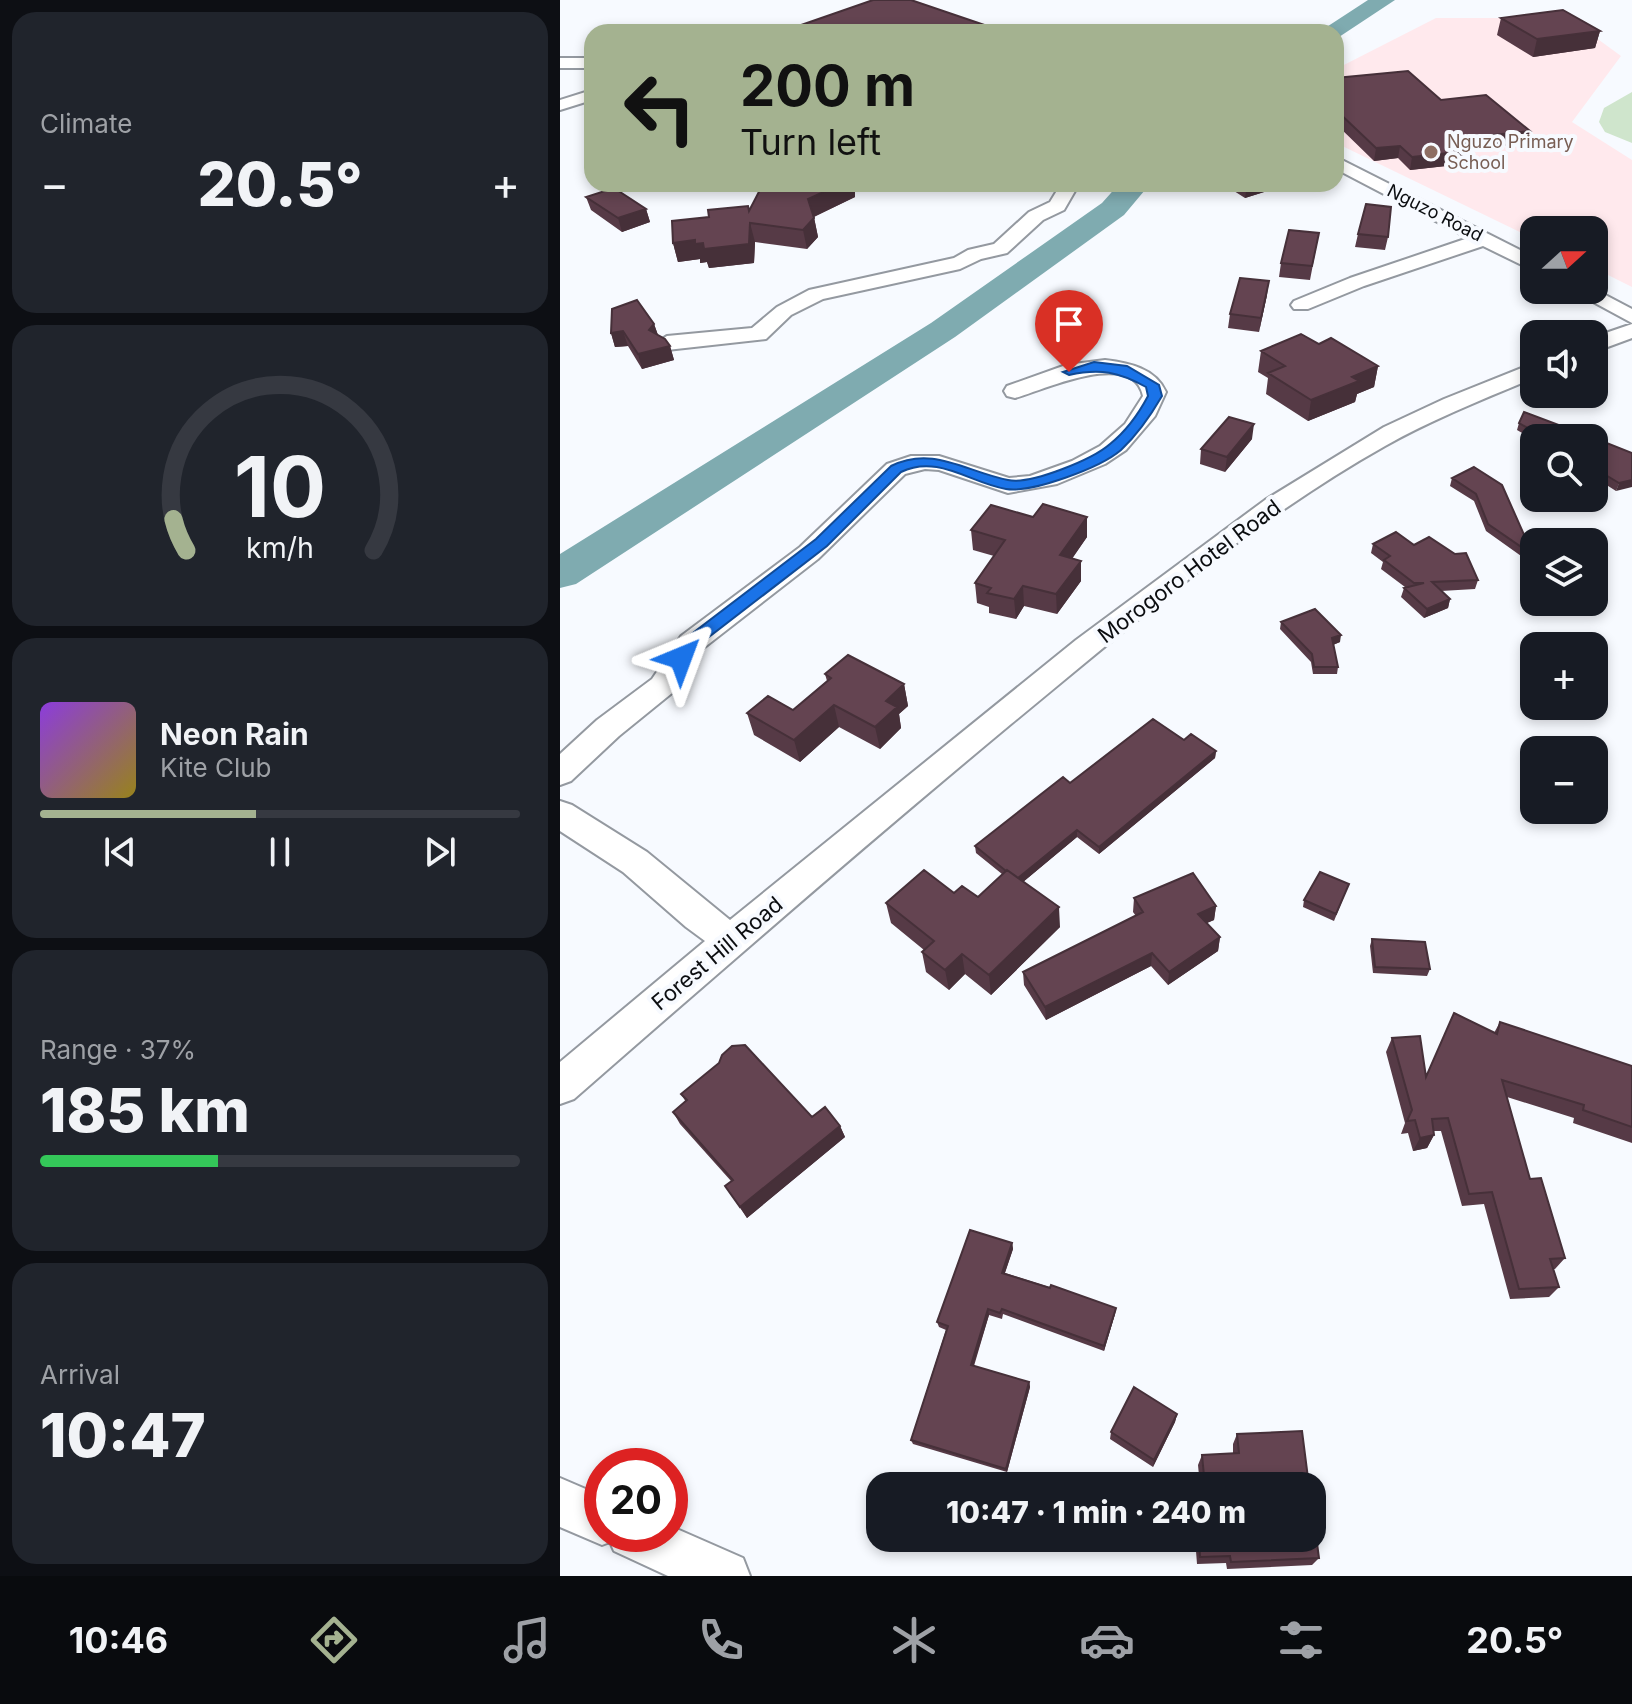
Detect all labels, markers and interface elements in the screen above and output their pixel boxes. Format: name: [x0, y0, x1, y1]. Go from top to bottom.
text: 200 m: [740, 52, 915, 120]
icon: left: [608, 56, 712, 160]
text: Climate: [40, 108, 132, 139]
text: Turn left: [740, 120, 881, 164]
place label: Nguzo Primary School: [1447, 131, 1574, 173]
marker: Nguzo Primary School: [1422, 143, 1440, 161]
text: 20.5°: [197, 148, 363, 220]
text: −: [40, 157, 69, 211]
text: +: [491, 157, 520, 211]
street label: Nguzo Road: [1384, 180, 1486, 246]
north arrow: [1520, 216, 1608, 304]
map controls: [1520, 216, 1608, 824]
pin: [1035, 290, 1103, 372]
icon: arrive: [1047, 302, 1091, 346]
button: sound: [1520, 320, 1608, 408]
button: search: [1520, 424, 1608, 512]
text: 10: [234, 436, 326, 537]
street label: Morogoro Hotel Road: [1092, 494, 1286, 648]
button: layers: [1520, 528, 1608, 616]
text: km/h: [246, 530, 314, 565]
position arrow: [639, 616, 723, 700]
button: +: [1520, 632, 1608, 720]
text: Neon Rain: [160, 716, 309, 752]
button: −: [1520, 736, 1608, 824]
text: Kite Club: [160, 752, 271, 783]
icon: previous: [98, 830, 142, 874]
icon: pause: [258, 830, 302, 874]
icon: next: [418, 830, 462, 874]
street label: Forest Hill Road: [646, 891, 788, 1015]
text: Range · 37%: [40, 1034, 196, 1065]
text: 185 km: [40, 1074, 250, 1146]
text: Arrival: [40, 1359, 120, 1390]
text: 10:47: [40, 1399, 206, 1471]
speed limit sign: 20: [584, 1448, 688, 1552]
text: 10:47 · 1 min · 240 m: [946, 1494, 1246, 1530]
icon: directions: [306, 1612, 362, 1668]
icon: music: [499, 1612, 555, 1668]
icon: phone: [693, 1612, 749, 1668]
icon: climate: [886, 1612, 942, 1668]
icon: car: [1079, 1612, 1135, 1668]
icon: filters: [1273, 1612, 1329, 1668]
text: 10:46: [69, 1618, 168, 1662]
text: 20.5°: [1466, 1618, 1563, 1662]

